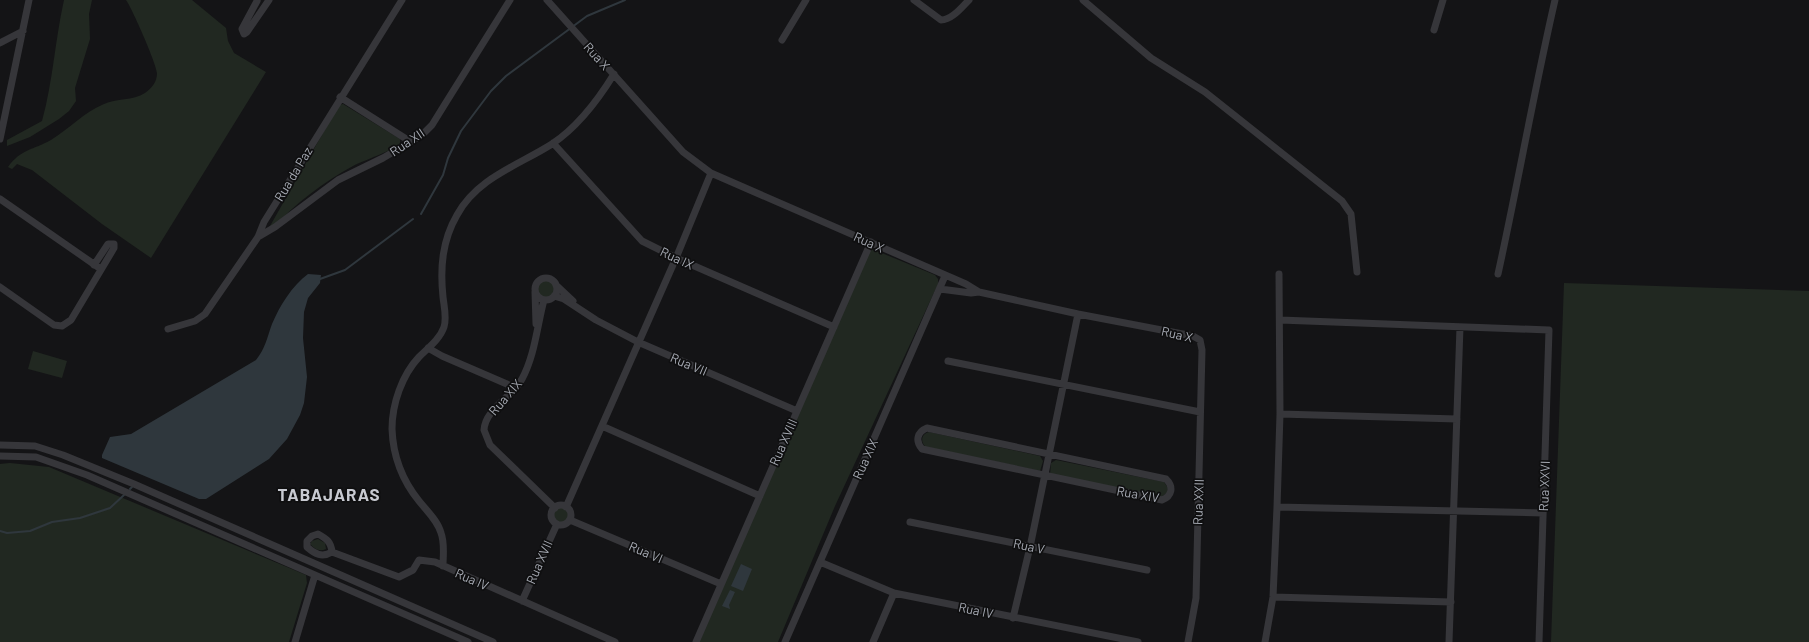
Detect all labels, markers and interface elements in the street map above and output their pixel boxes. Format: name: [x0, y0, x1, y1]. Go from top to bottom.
street label: Rua X: [580, 39, 614, 73]
street label: Rua XII: [387, 125, 427, 159]
street label: Rua da Paz: [271, 144, 316, 204]
street label: Rua X: [851, 228, 887, 256]
street label: Rua IX: [658, 243, 697, 273]
street label: Rua X: [1160, 323, 1195, 345]
street label: Rua VII: [668, 349, 710, 379]
street label: Rua XIX: [485, 375, 525, 418]
street label: Rua XVIII: [766, 416, 800, 468]
street label: Rua XIX: [849, 436, 881, 482]
street label: Rua XXVI: [1535, 460, 1553, 512]
street label: Rua XXII: [1189, 479, 1207, 525]
street label: Rua XIV: [1116, 482, 1161, 506]
district label: TABAJARAS: [277, 484, 381, 504]
street label: Rua V: [1012, 535, 1047, 557]
street label: Rua XVII: [522, 538, 556, 586]
street label: Rua VI: [627, 538, 665, 566]
street label: Rua IV: [453, 565, 492, 594]
street label: Rua IV: [957, 599, 995, 622]

